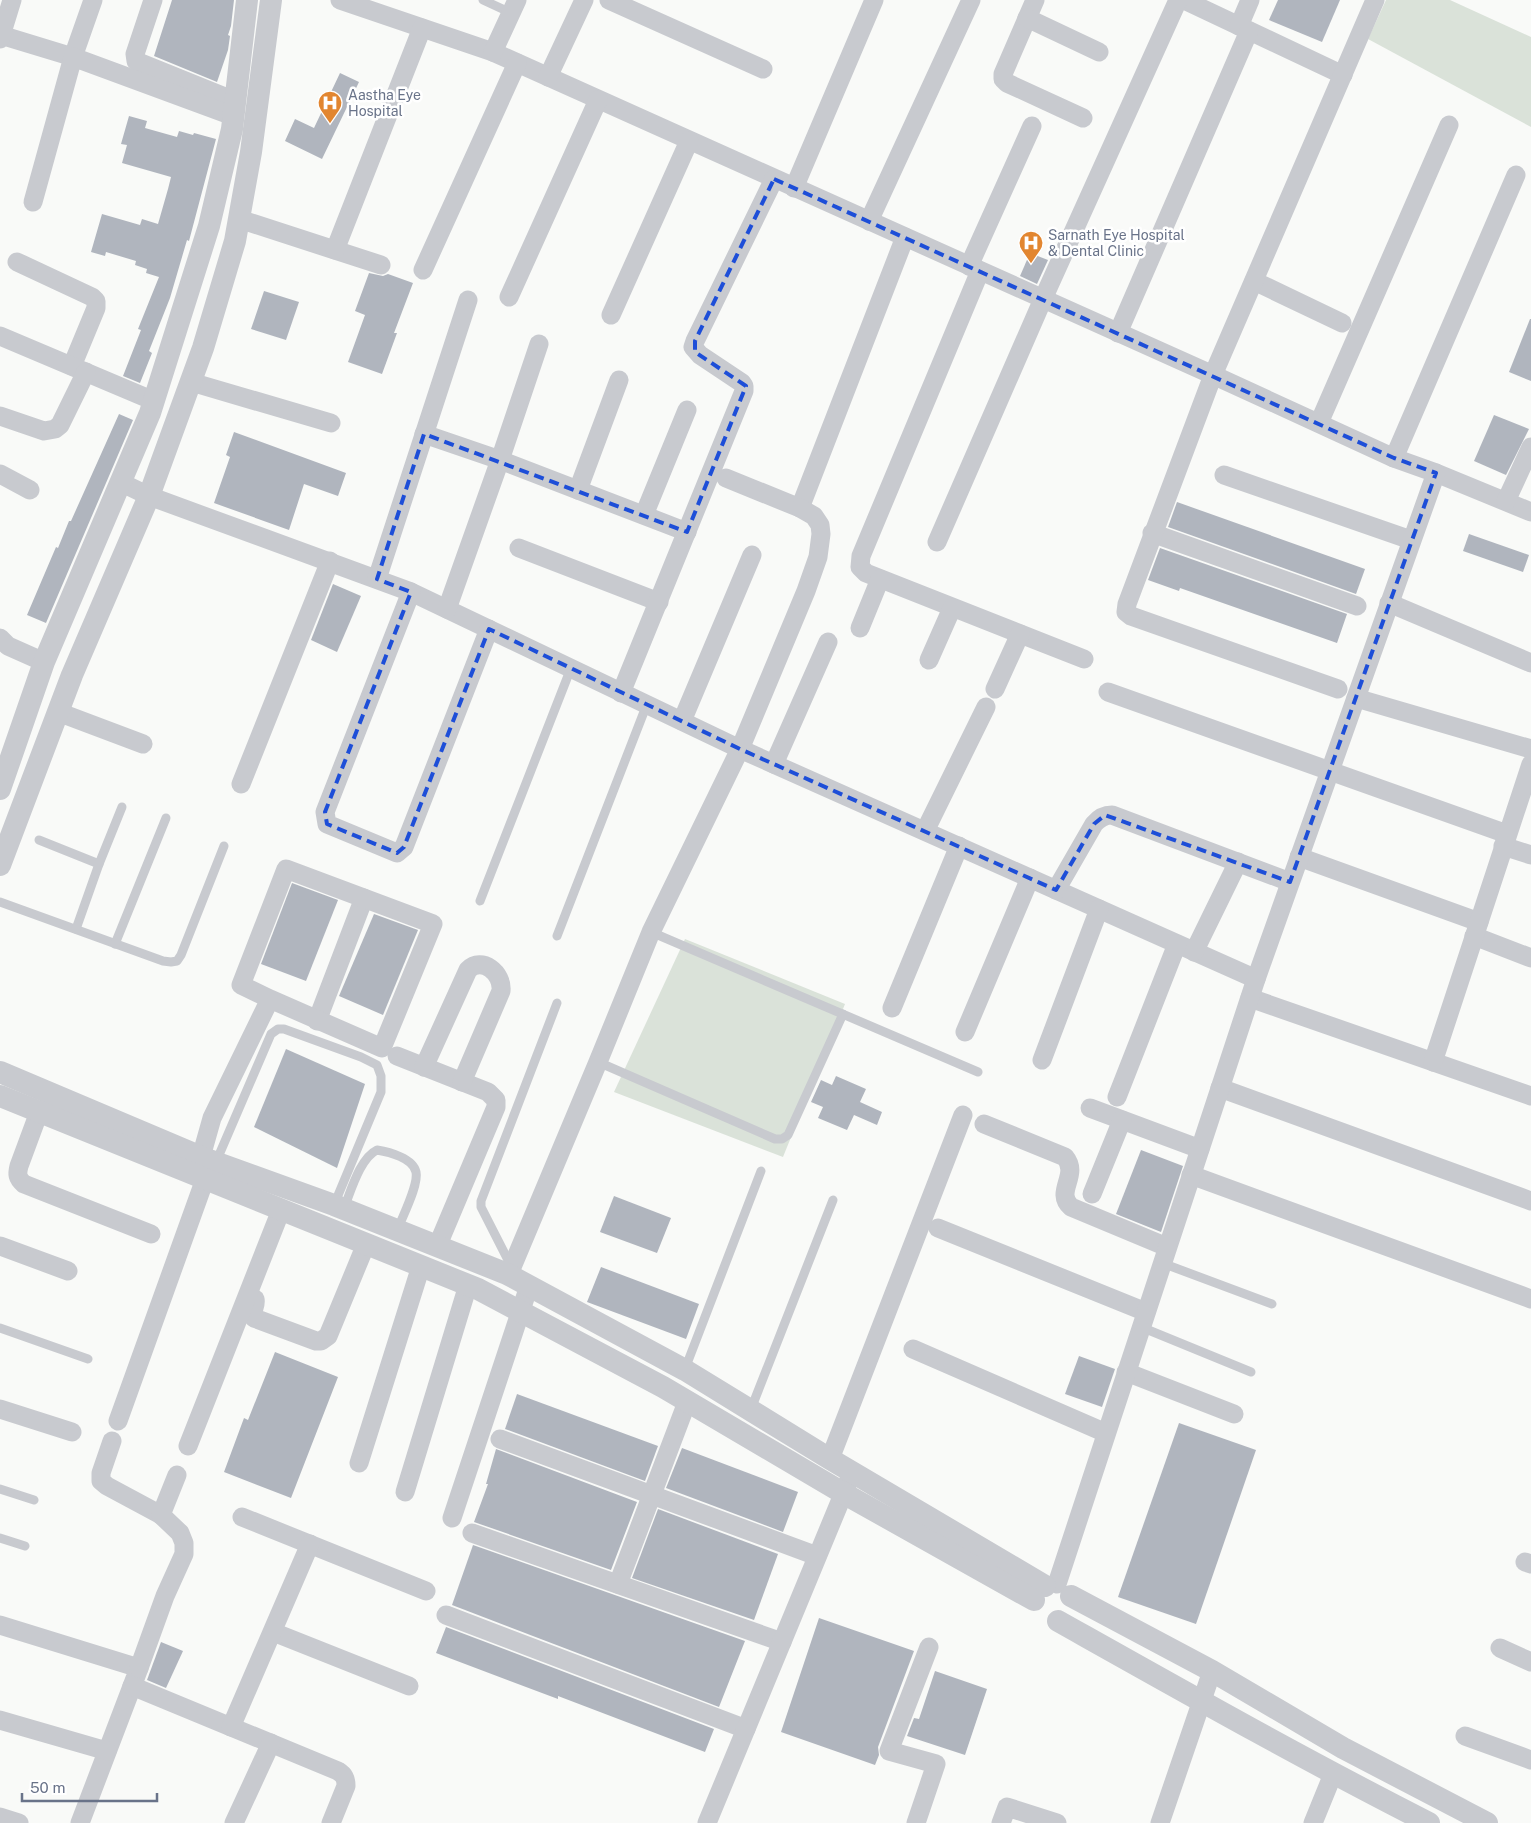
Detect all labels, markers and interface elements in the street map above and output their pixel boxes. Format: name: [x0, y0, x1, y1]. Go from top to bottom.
place label: Aastha Eye Hospital: [348, 87, 421, 119]
hospital icon: Aastha Eye Hospital: [317, 90, 343, 124]
place label: Sarnath Eye Hospital & Dental Clinic: [1048, 227, 1185, 259]
hospital icon: Sarnath Eye Hospital & Dental Clinic: [1018, 230, 1044, 264]
scale bar: [22, 1770, 158, 1802]
text: 50 m: [30, 1779, 65, 1796]

